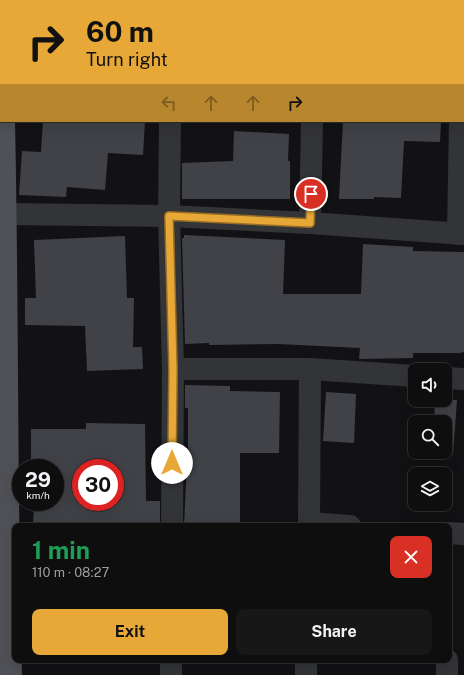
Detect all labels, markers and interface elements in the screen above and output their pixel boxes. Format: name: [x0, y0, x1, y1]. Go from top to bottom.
text: 60 m: [86, 15, 154, 48]
icon: right: [20, 16, 72, 68]
text: Turn right: [86, 49, 168, 70]
icon: left: [158, 92, 180, 114]
icon: ahead: [200, 92, 222, 114]
icon: ahead: [242, 92, 264, 114]
icon: right: [284, 92, 306, 114]
pin: [294, 177, 328, 211]
icon: arrive: [300, 183, 322, 205]
map controls: [408, 363, 452, 511]
button: sound: [408, 363, 452, 407]
button: search: [408, 415, 452, 459]
position arrow: [151, 442, 193, 484]
speed limit sign: 30: [72, 459, 124, 511]
button: layers: [408, 467, 452, 511]
text: 29: [25, 468, 51, 492]
text: km/h: [26, 489, 50, 501]
text: 1 min: [32, 536, 90, 564]
button: close: [390, 536, 432, 578]
text: 110 m · 08:27: [32, 565, 109, 580]
button: Exit: [32, 609, 228, 655]
button: Share: [236, 609, 432, 655]

